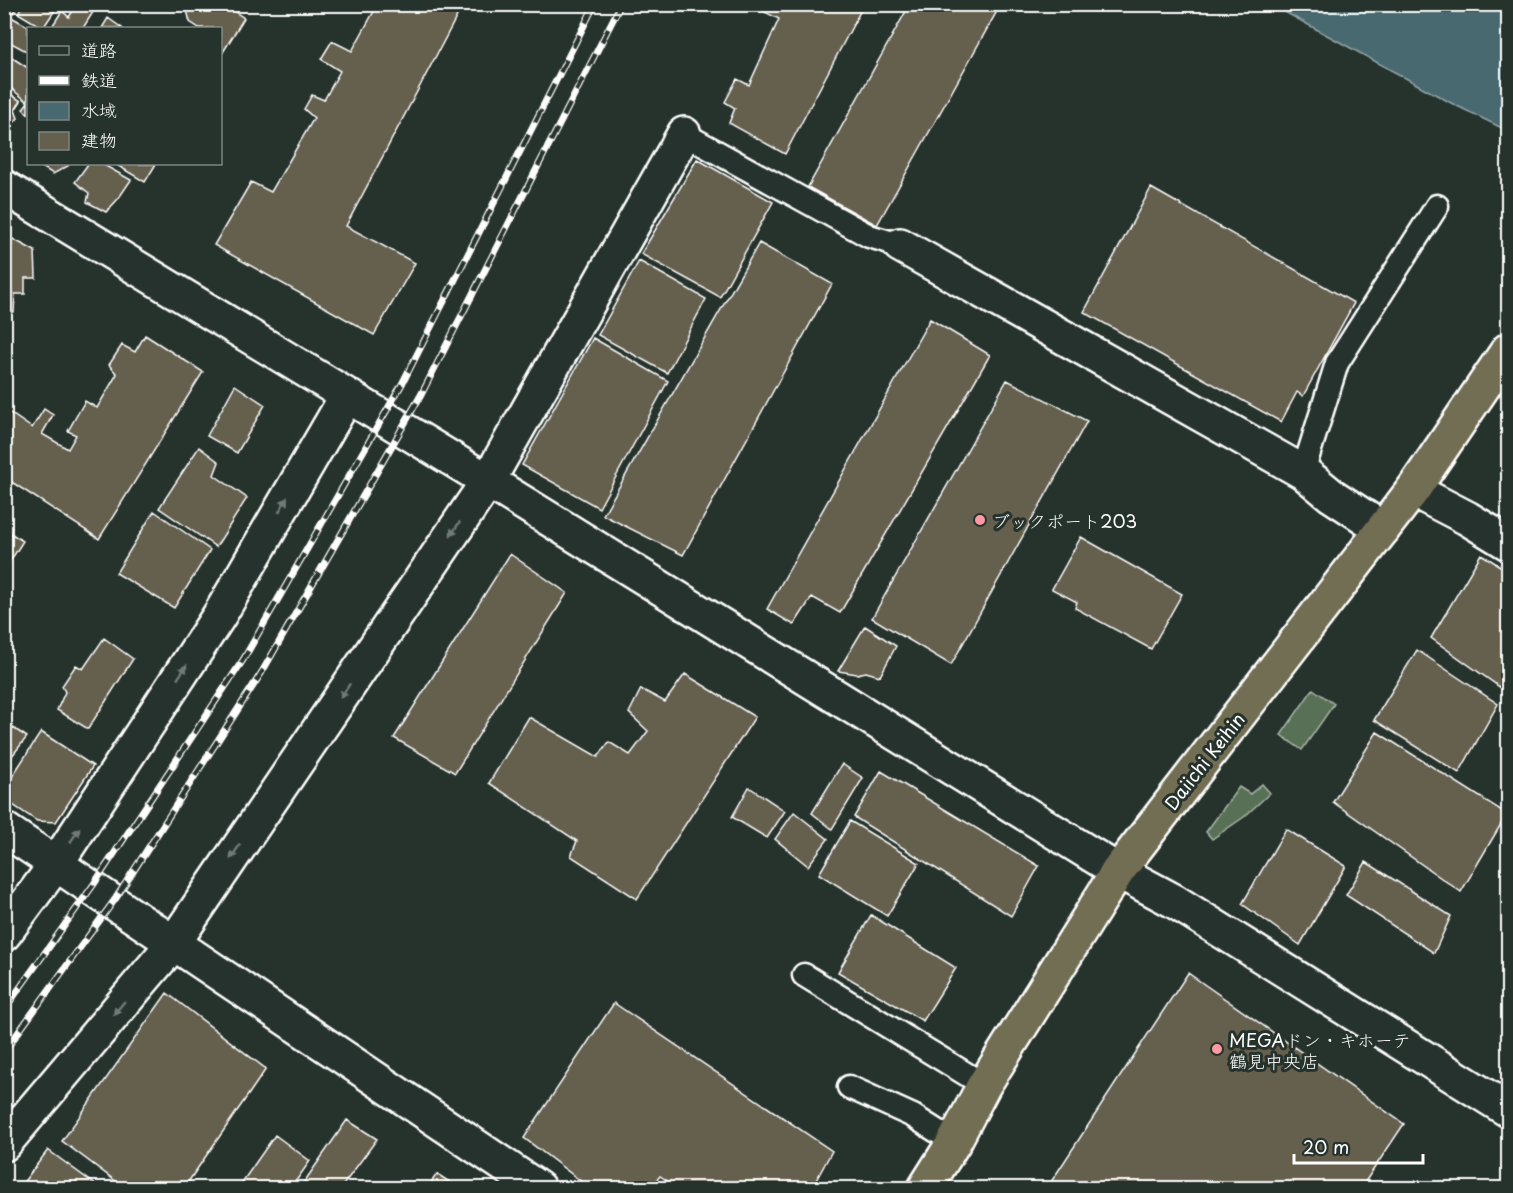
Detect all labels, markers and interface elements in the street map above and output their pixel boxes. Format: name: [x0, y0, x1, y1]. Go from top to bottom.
legend: [27, 27, 222, 165]
text: 道路: [81, 36, 117, 63]
text: 鉄道: [81, 66, 117, 93]
text: 水域: [81, 96, 117, 123]
text: 建物: [81, 126, 117, 153]
one-way arrow: [278, 497, 288, 514]
place label: ブックポート203: [992, 507, 1137, 534]
marker: ブックポート203: [973, 513, 987, 527]
one-way arrow: [449, 521, 460, 538]
one-way arrow: [176, 664, 187, 680]
one-way arrow: [339, 682, 351, 698]
street label: Daiichi Keihin: [1157, 707, 1251, 815]
one-way arrow: [69, 827, 80, 843]
one-way arrow: [229, 843, 241, 859]
one-way arrow: [113, 1000, 126, 1015]
place label: MEGAドン・キホーテ 鶴見中央店: [1229, 1026, 1411, 1074]
marker: MEGAドン・キホーテ 鶴見中央店: [1210, 1042, 1224, 1056]
scale bar: [1294, 1127, 1423, 1165]
text: 20 m: [1303, 1133, 1349, 1160]

